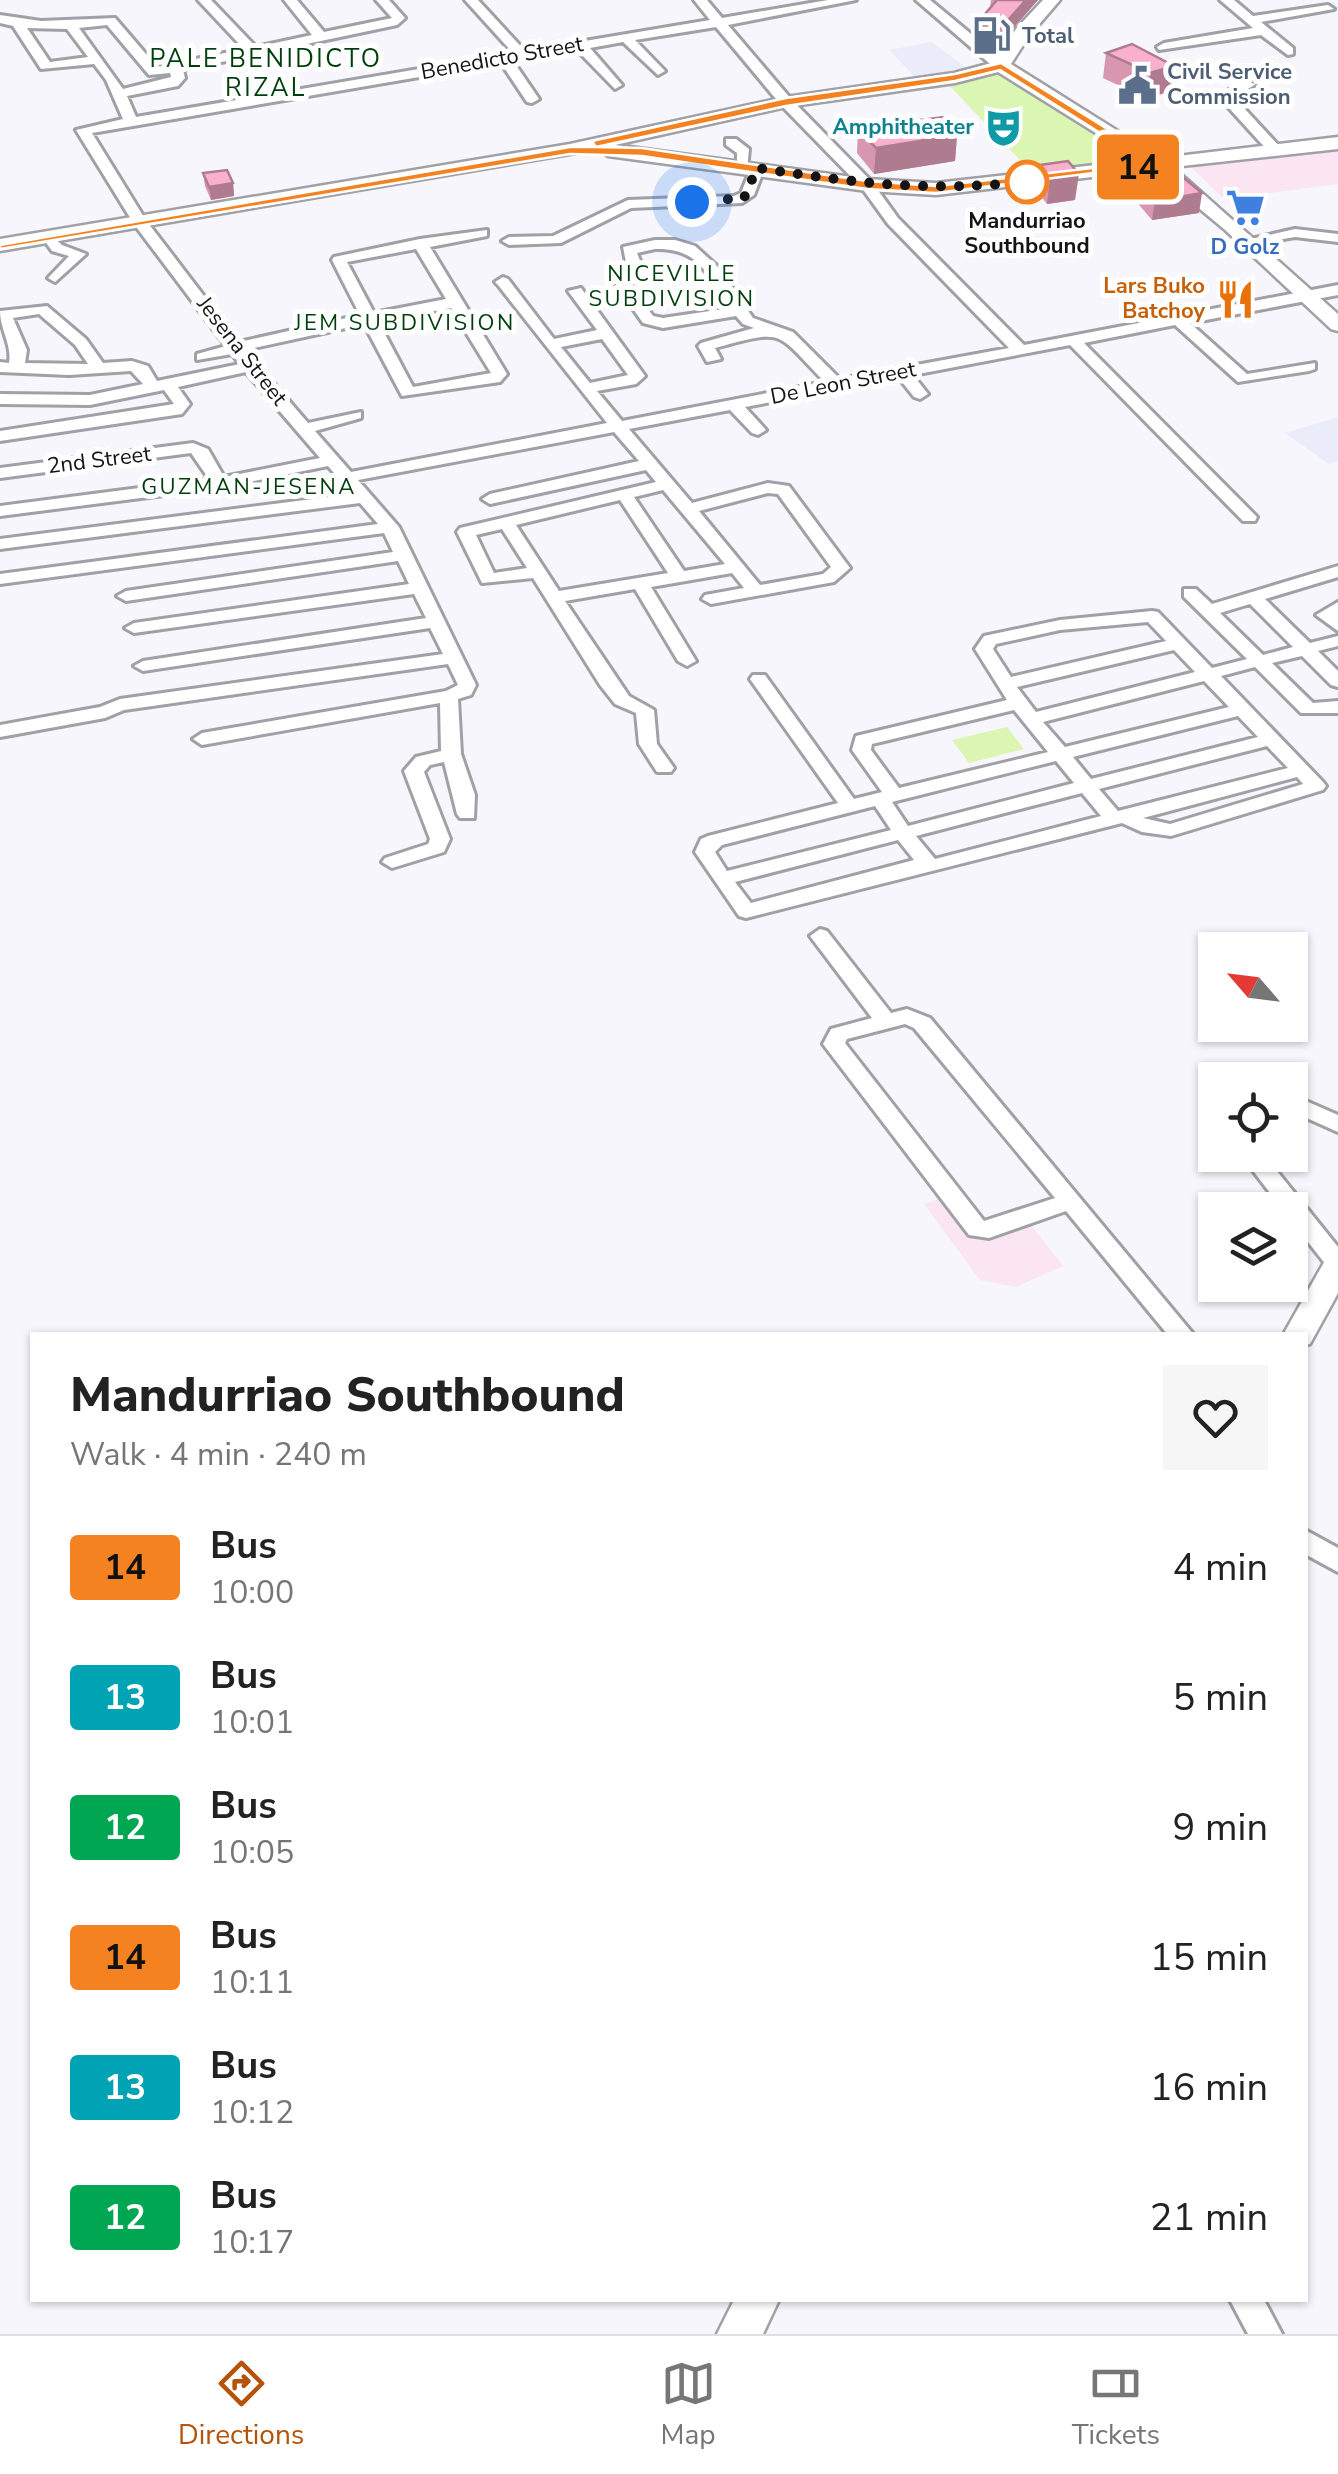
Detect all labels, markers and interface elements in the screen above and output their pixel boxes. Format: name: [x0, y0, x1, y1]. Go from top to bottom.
fuel station icon: Total: [971, 15, 1013, 57]
place label: Total: [1022, 21, 1074, 51]
street label: Benedicto Street: [418, 29, 586, 87]
district label: PALE BENIDICTO RIZAL: [150, 42, 382, 105]
place label: Civil Service Commission: [1167, 57, 1292, 112]
public building icon: Civil Service Commission: [1116, 64, 1158, 106]
theatre icon: Amphitheater: [983, 106, 1025, 148]
place label: Amphitheater: [832, 112, 974, 142]
line badge: 14: [1093, 134, 1183, 200]
text: 14: [1117, 144, 1159, 191]
marker: Mandurriao Southbound: [1006, 161, 1048, 203]
your location: [667, 177, 717, 227]
supermarket icon: D Golz: [1224, 187, 1266, 229]
place label: Mandurriao Southbound: [964, 206, 1090, 261]
place label: D Golz: [1210, 232, 1280, 262]
district label: NICEVILLE SUBDIVISION: [589, 259, 755, 314]
place label: Lars Buko Batchoy: [1103, 271, 1205, 326]
restaurant icon: Lars Buko Batchoy: [1214, 278, 1256, 320]
street label: Jesena Street: [189, 289, 294, 412]
district label: JEM SUBDIVISION: [293, 308, 516, 338]
street label: De Leon Street: [768, 354, 919, 412]
street label: 2nd Street: [45, 439, 153, 481]
district label: GUZMAN-JESENA: [141, 472, 357, 502]
north arrow: [1198, 932, 1308, 1042]
map controls: [1198, 932, 1308, 1302]
button: locate: [1198, 1062, 1308, 1172]
button: layers: [1198, 1192, 1308, 1302]
text: Mandurriao Southbound: [70, 1362, 625, 1428]
button: heart: [1163, 1365, 1268, 1470]
text: Walk · 4 min · 240 m: [70, 1433, 367, 1476]
text: Bus: [210, 1520, 277, 1571]
text: 4 min: [1173, 1542, 1268, 1593]
text: 14: [104, 1544, 146, 1591]
text: 10:00: [210, 1571, 294, 1614]
text: Bus: [210, 1650, 277, 1701]
text: 5 min: [1173, 1672, 1268, 1723]
text: 13: [104, 1674, 146, 1721]
text: 10:01: [210, 1701, 294, 1744]
text: Bus: [210, 1780, 277, 1831]
text: 9 min: [1173, 1802, 1268, 1853]
text: 12: [104, 1804, 146, 1851]
text: 10:05: [210, 1831, 294, 1874]
text: Bus: [210, 1910, 277, 1961]
text: 15 min: [1150, 1932, 1268, 1983]
text: 14: [104, 1934, 146, 1981]
text: 10:11: [210, 1961, 294, 2004]
text: Bus: [210, 2040, 277, 2091]
text: 16 min: [1150, 2062, 1268, 2113]
text: 13: [104, 2064, 146, 2111]
text: 10:12: [210, 2091, 294, 2134]
text: Bus: [210, 2170, 277, 2221]
text: 21 min: [1150, 2192, 1268, 2243]
text: 12: [104, 2194, 146, 2241]
text: 10:17: [210, 2221, 294, 2264]
tab: Directions: [178, 2356, 304, 2454]
tab: Map: [660, 2356, 716, 2454]
tab: Tickets: [1072, 2356, 1160, 2454]

